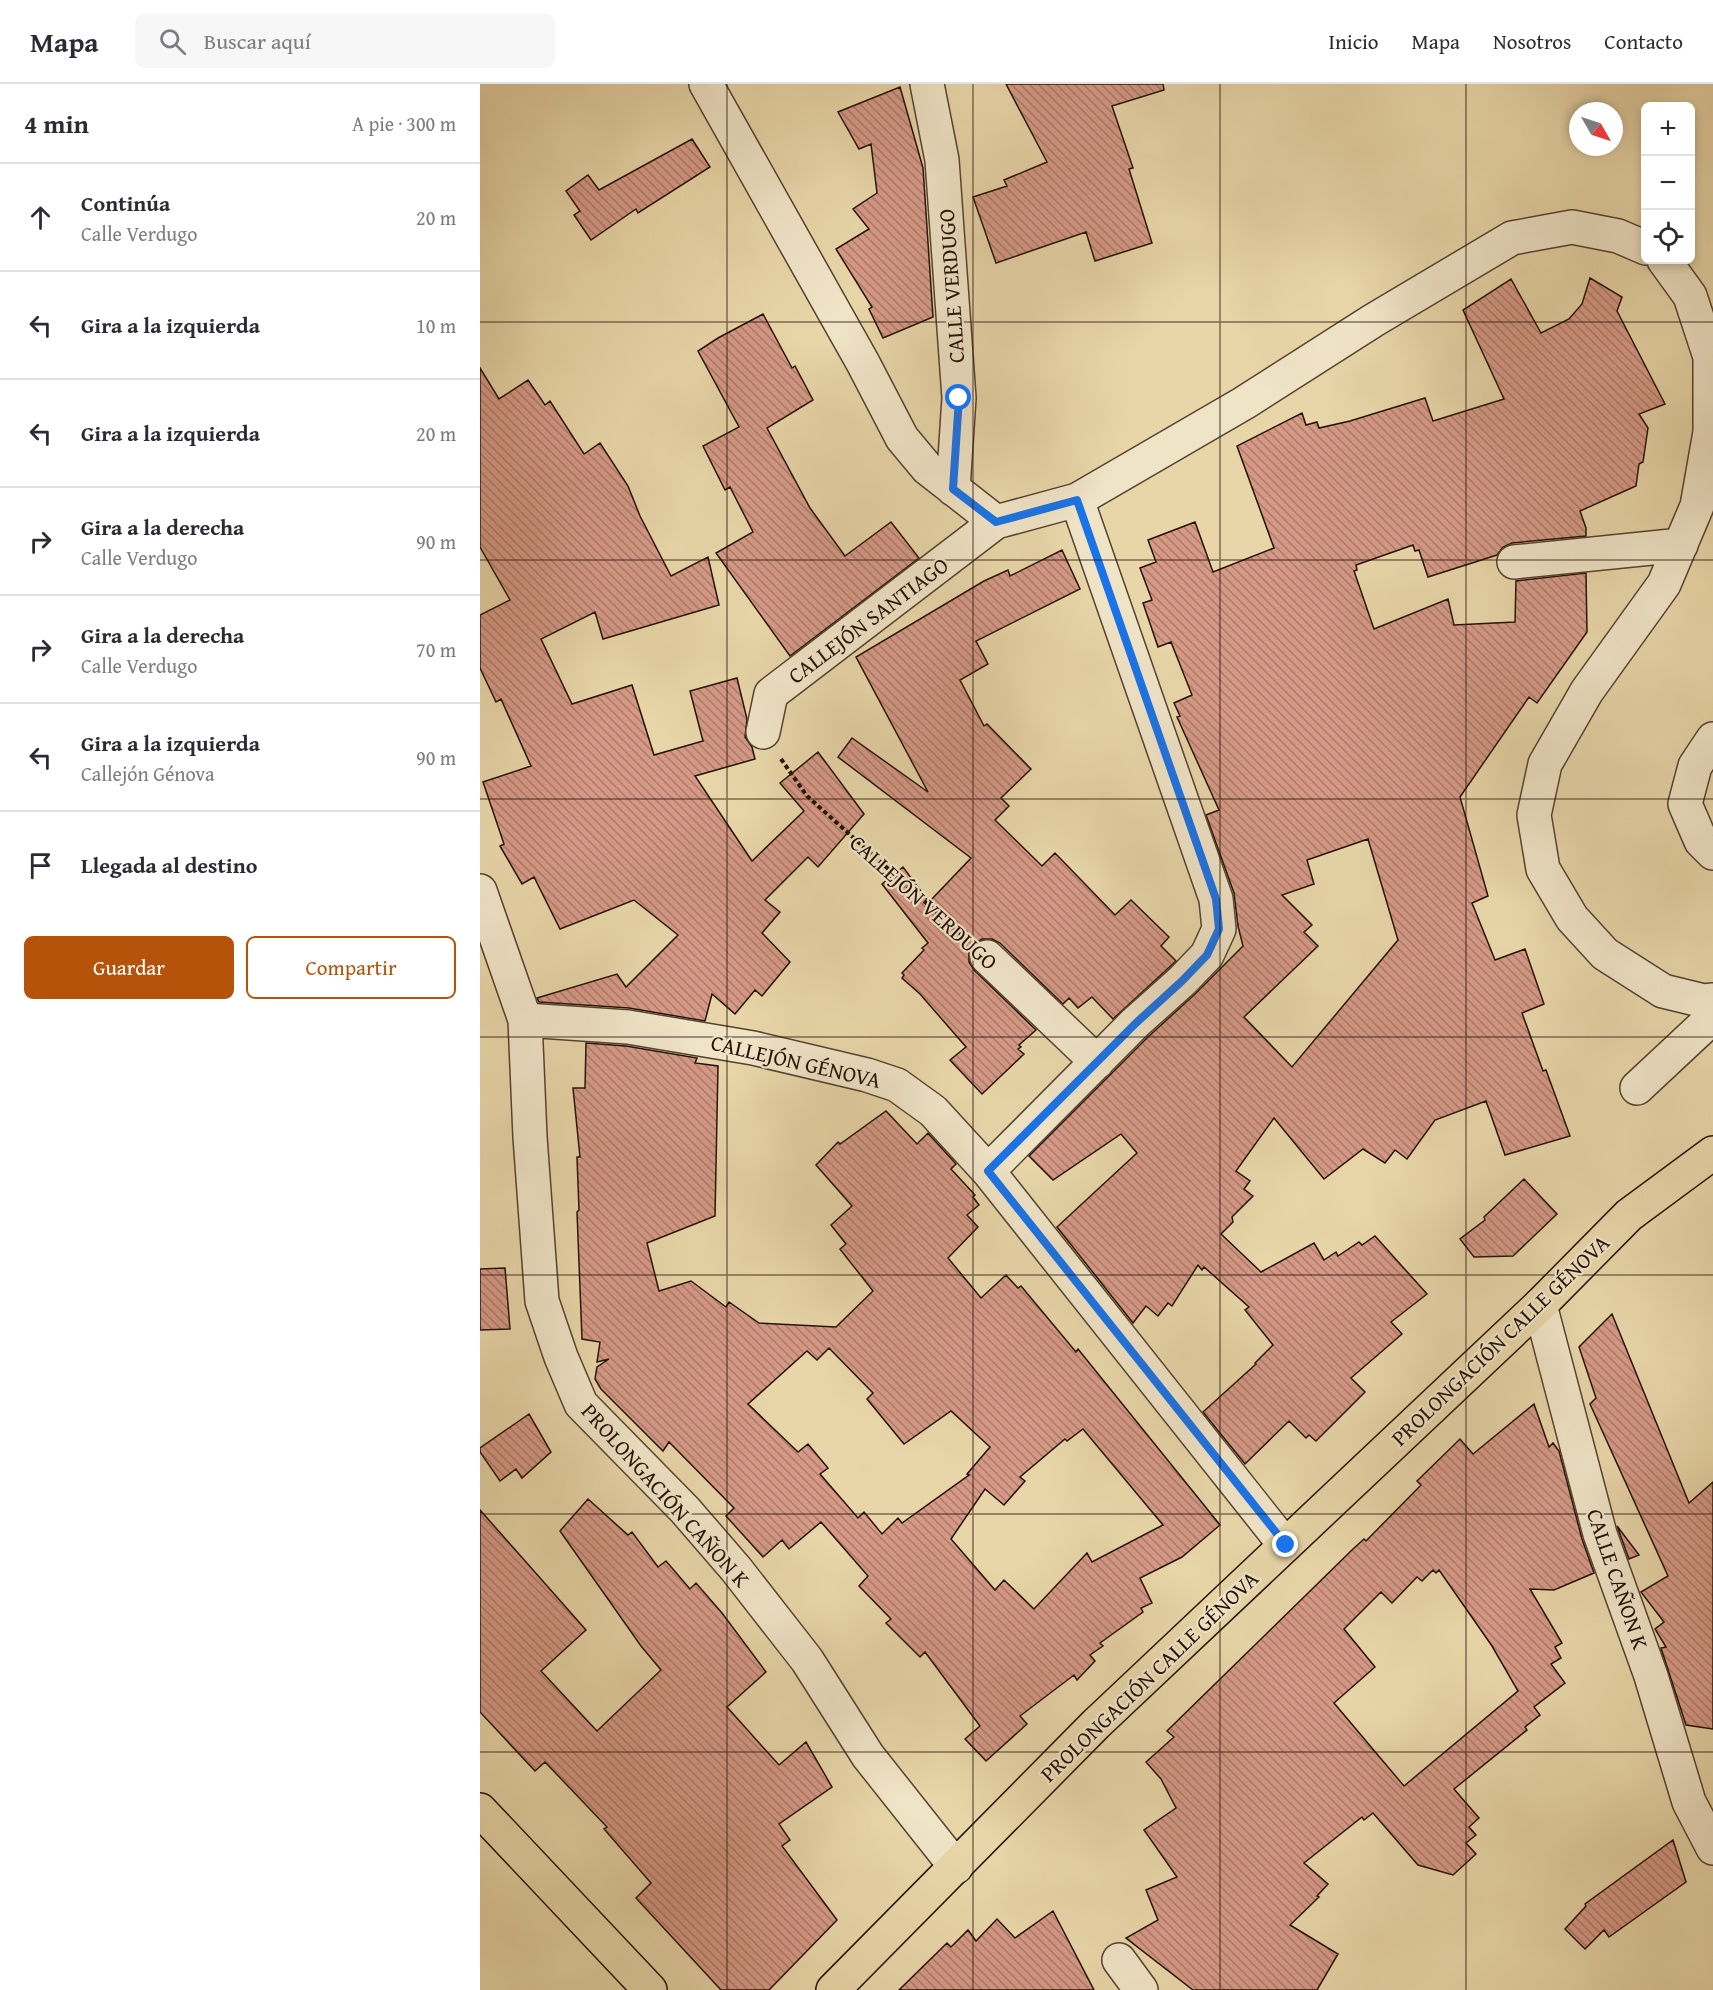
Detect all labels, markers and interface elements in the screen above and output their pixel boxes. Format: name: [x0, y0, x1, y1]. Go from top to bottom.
search box: [135, 14, 555, 68]
text: Mapa: [30, 21, 99, 62]
icon: search: [156, 25, 189, 58]
text: Buscar aquí: [204, 25, 311, 57]
text: Inicio: [1329, 26, 1379, 57]
text: Mapa: [1412, 26, 1460, 57]
text: Nosotros: [1493, 26, 1571, 57]
text: Contacto: [1604, 26, 1683, 57]
north arrow: [1569, 102, 1623, 156]
map controls: [1641, 102, 1695, 264]
button: +: [1641, 102, 1695, 156]
text: 4 min: [24, 104, 89, 143]
text: A pie · 300 m: [352, 109, 456, 138]
button: −: [1641, 156, 1695, 210]
text: Continúa: [81, 187, 170, 219]
icon: ahead: [24, 201, 57, 234]
text: 20 m: [416, 203, 456, 232]
street label: CALLE VERDUGO: [930, 208, 972, 364]
button: locate: [1641, 210, 1695, 264]
text: Calle Verdugo: [81, 219, 197, 248]
icon: left: [24, 309, 57, 342]
text: Gira a la izquierda: [81, 309, 260, 341]
text: 10 m: [416, 311, 456, 340]
route start: [945, 384, 971, 410]
icon: left: [24, 417, 57, 450]
text: Gira a la izquierda: [81, 417, 260, 449]
text: 20 m: [416, 419, 456, 448]
text: Gira a la derecha: [81, 511, 244, 543]
icon: right: [24, 525, 57, 558]
text: 90 m: [416, 527, 456, 556]
text: Calle Verdugo: [81, 543, 197, 572]
street label: CALLEJÓN SANTIAGO: [781, 549, 955, 691]
text: Gira a la derecha: [81, 619, 244, 651]
icon: right: [24, 633, 57, 666]
text: 70 m: [416, 635, 456, 664]
text: Calle Verdugo: [81, 651, 197, 680]
text: Gira a la izquierda: [81, 727, 260, 759]
icon: left: [24, 741, 57, 774]
text: 90 m: [416, 743, 456, 772]
text: Callejón Génova: [81, 759, 214, 788]
street label: CALLEJÓN VERDUGO: [843, 827, 1005, 977]
icon: arrive: [24, 849, 57, 882]
text: Llegada al destino: [81, 849, 257, 881]
button: Guardar: [24, 936, 234, 999]
button: Compartir: [246, 936, 456, 999]
street label: CALLEJÓN GÉNOVA: [708, 1026, 885, 1096]
street label: PROLONGACIÓN CALLE GÉNOVA: [1384, 1226, 1617, 1453]
street label: PROLONGACIÓN CAÑON K: [574, 1396, 758, 1594]
street label: CALLE CAÑON K: [1579, 1504, 1657, 1654]
route end: [1272, 1531, 1298, 1557]
street label: PROLONGACIÓN CALLE GÉNOVA: [1033, 1562, 1266, 1789]

